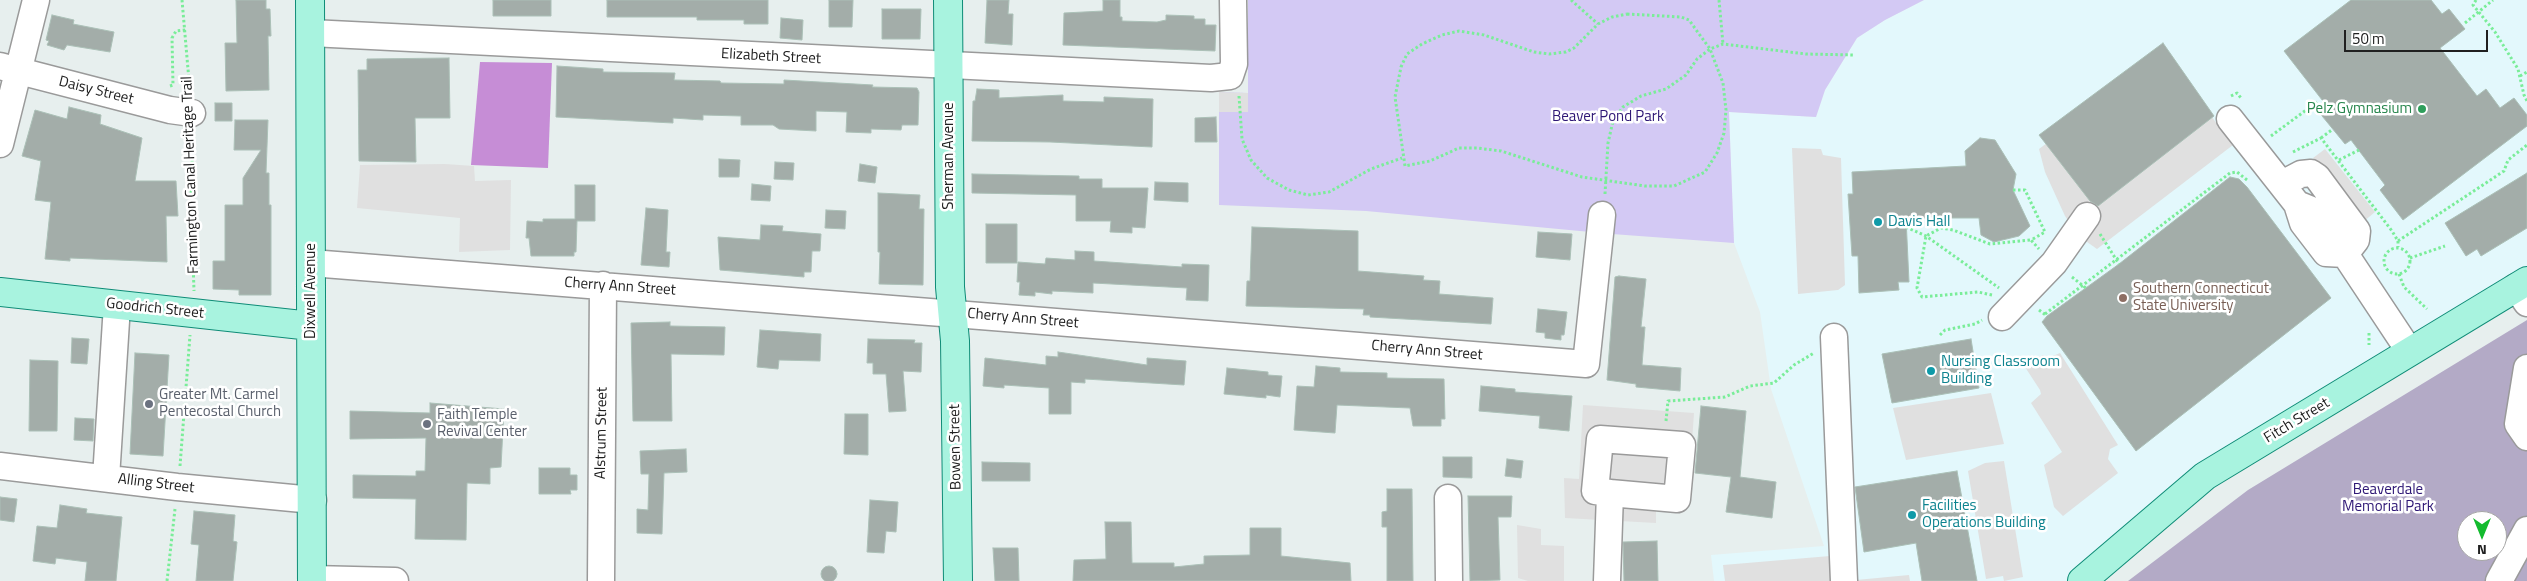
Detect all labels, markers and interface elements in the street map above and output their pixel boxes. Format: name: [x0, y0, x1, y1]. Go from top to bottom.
scale bar: [2347, 20, 2491, 52]
text: 50 m: [2352, 27, 2385, 50]
street label: Elizabeth Street: [721, 45, 821, 69]
street label: Daisy Street: [57, 73, 135, 109]
street label: Farmington Canal Heritage Trail: [179, 76, 203, 274]
place label: Pelz Gymnasium: [2307, 100, 2412, 118]
street label: Sherman Avenue: [940, 102, 958, 210]
marker: Pelz Gymnasium: [2416, 103, 2428, 115]
park label: Beaver Pond Park: [1552, 108, 1664, 126]
place label: Davis Hall: [1888, 213, 1950, 231]
marker: Davis Hall: [1872, 216, 1884, 228]
street label: Dixwell Avenue: [302, 243, 320, 339]
street label: Cherry Ann Street: [564, 274, 676, 300]
place label: Southern Connecticut State University: [2133, 280, 2269, 315]
marker: Southern Connecticut State University: [2117, 292, 2129, 304]
street label: Goodrich Street: [105, 295, 205, 323]
street label: Cherry Ann Street: [967, 305, 1079, 333]
street label: Cherry Ann Street: [1371, 337, 1483, 365]
place label: Nursing Classroom Building: [1941, 353, 2060, 388]
marker: Nursing Classroom Building: [1925, 365, 1937, 377]
place label: Greater Mt. Carmel Pentecostal Church: [159, 386, 281, 421]
street label: Alstrum Street: [592, 387, 612, 479]
street label: Fitch Street: [2261, 394, 2333, 448]
marker: Greater Mt. Carmel Pentecostal Church: [143, 398, 155, 410]
street label: Bowen Street: [946, 404, 966, 490]
place label: Faith Temple Revival Center: [437, 406, 527, 441]
marker: Faith Temple Revival Center: [421, 418, 433, 430]
street label: Alling Street: [117, 470, 195, 498]
park label: Beaverdale Memorial Park: [2342, 481, 2434, 516]
place label: Facilities Operations Building: [1922, 497, 2046, 532]
marker: Facilities Operations Building: [1906, 509, 1918, 521]
north arrow: [2457, 511, 2507, 561]
text: N: [2477, 540, 2487, 561]

